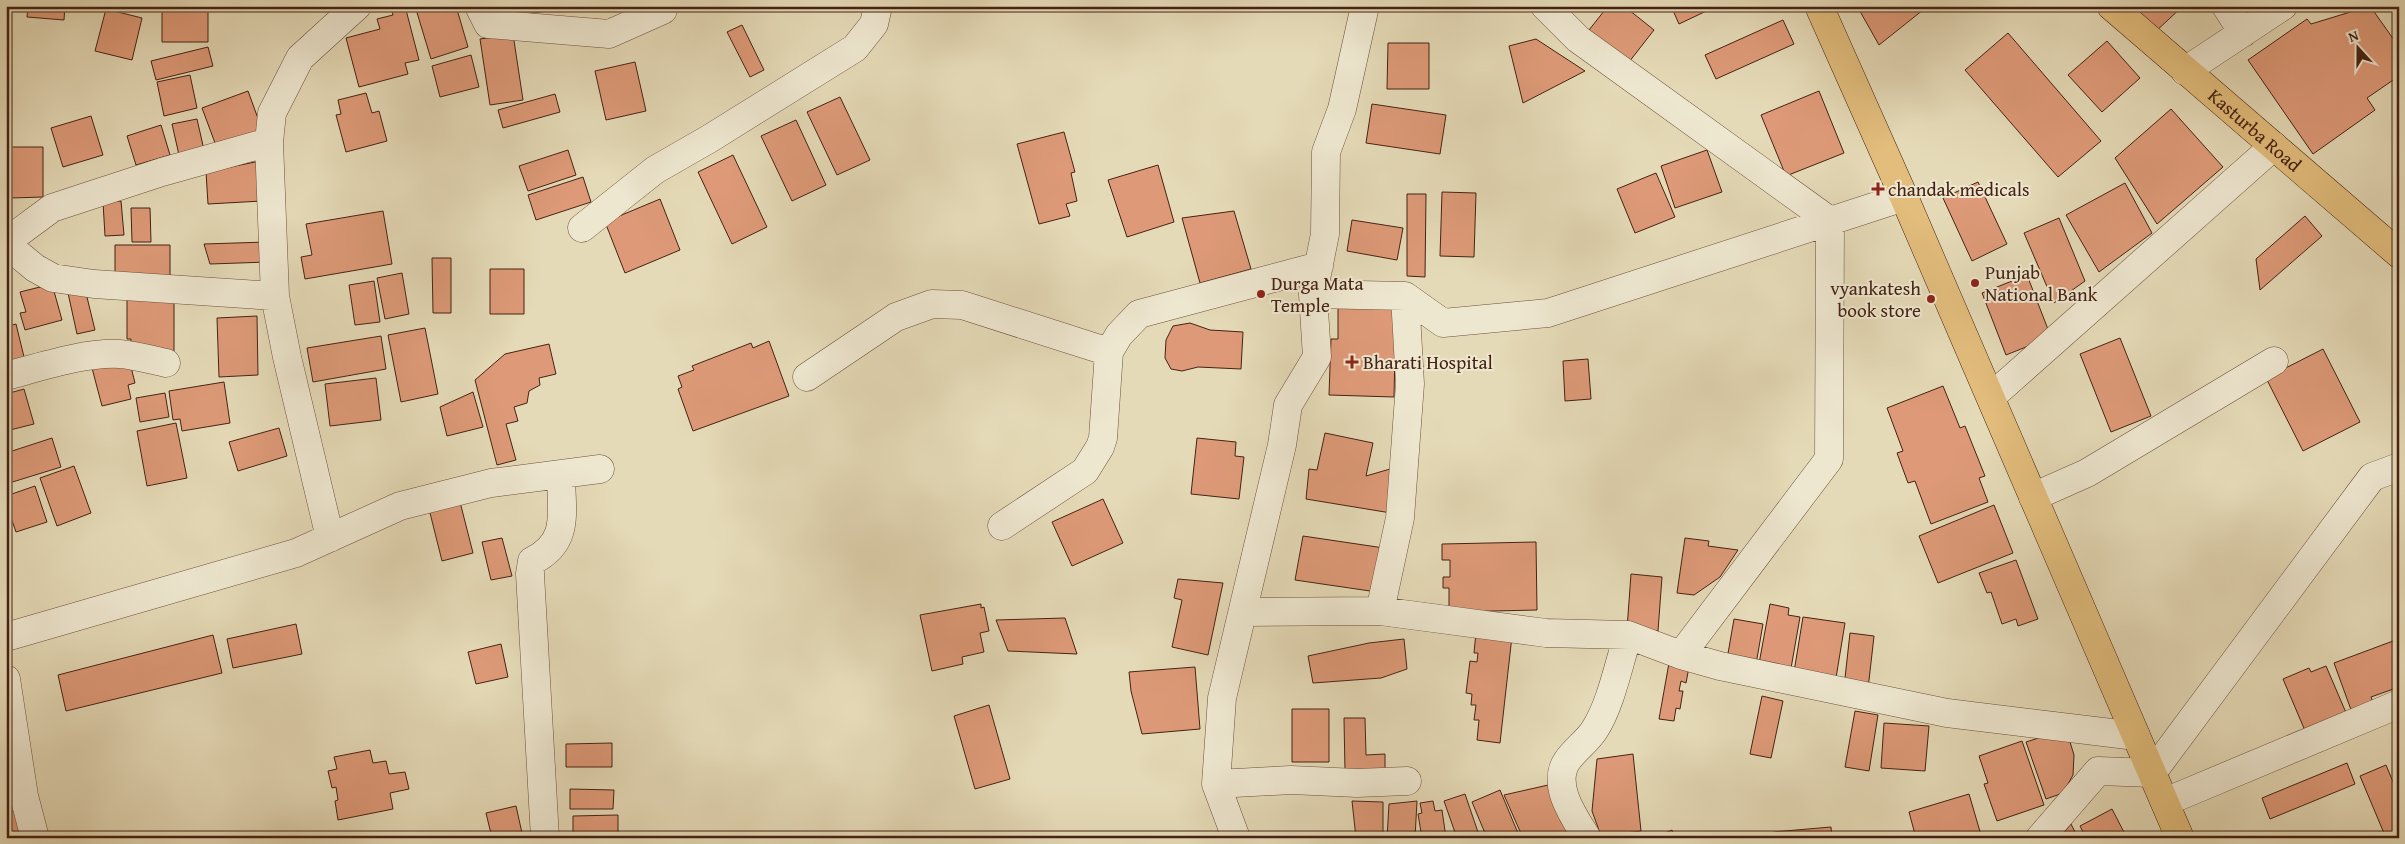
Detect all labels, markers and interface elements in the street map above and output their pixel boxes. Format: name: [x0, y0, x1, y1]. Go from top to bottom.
north arrow: [2332, 22, 2382, 72]
text: N: [2345, 25, 2362, 47]
street label: Kasturba Road: [2202, 82, 2308, 179]
place label: chandak medicals: [1888, 175, 2030, 203]
marker: chandak medicals: [1872, 183, 1884, 195]
place label: Punjab National Bank: [1985, 258, 2098, 308]
place label: Durga Mata Temple: [1271, 269, 1364, 319]
place label: vyankatesh book store: [1830, 274, 1921, 324]
marker: Punjab National Bank: [1969, 277, 1981, 289]
marker: Durga Mata Temple: [1255, 288, 1267, 300]
marker: vyankatesh book store: [1925, 293, 1937, 305]
place label: Bharati Hospital: [1363, 348, 1493, 376]
marker: Bharati Hospital: [1345, 355, 1359, 369]

